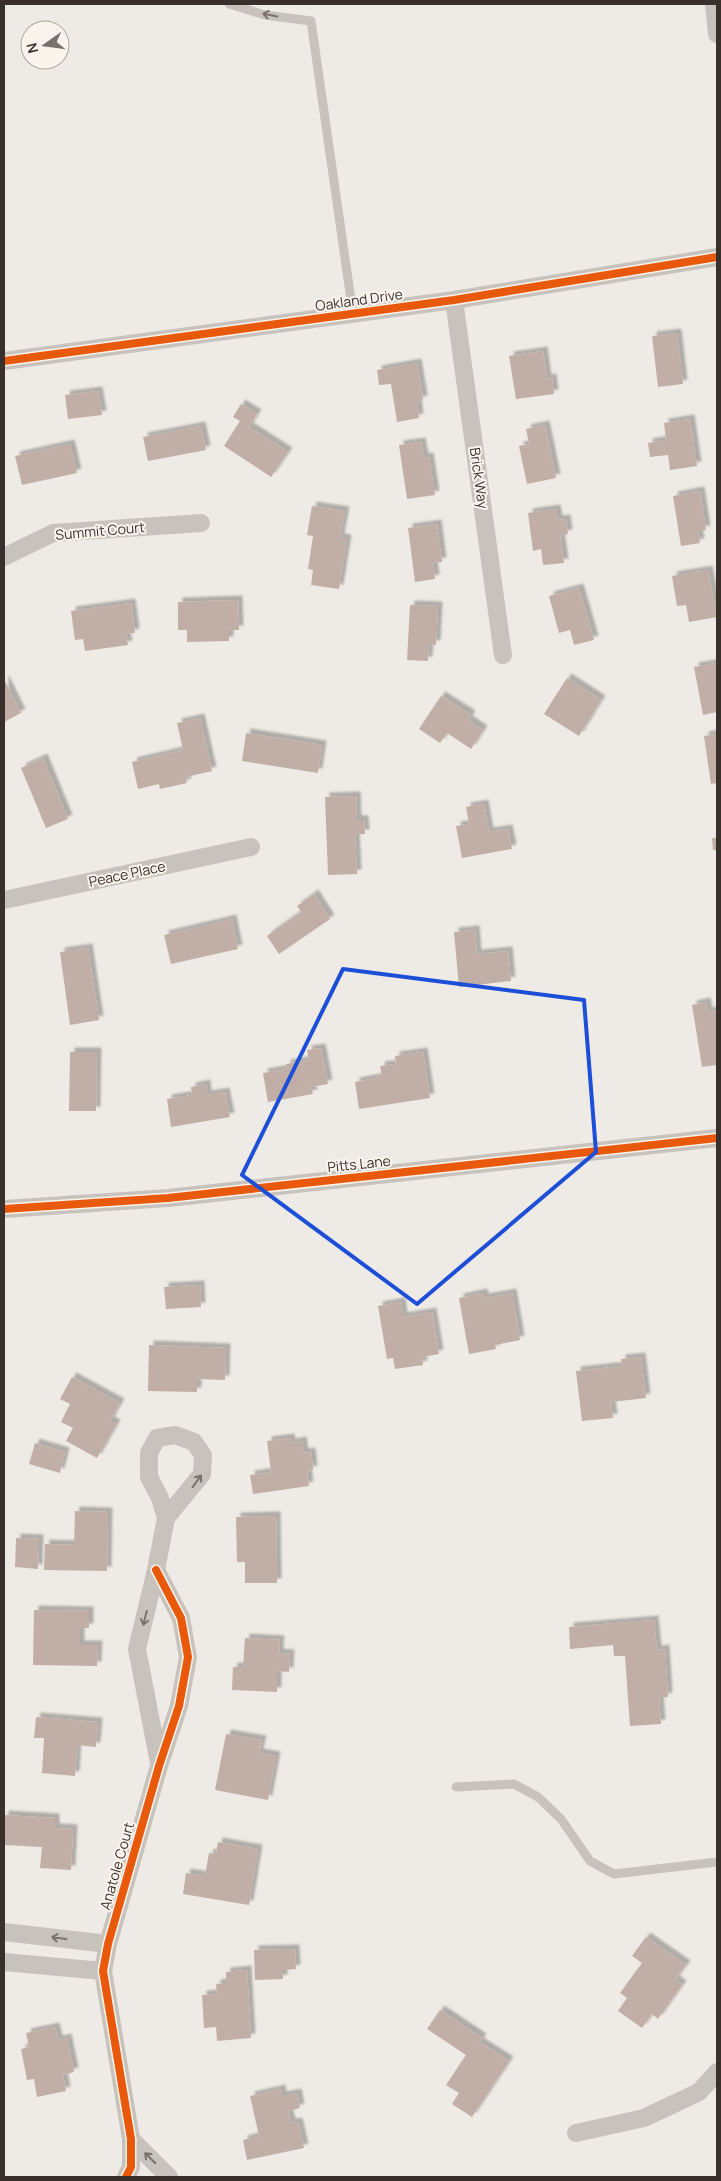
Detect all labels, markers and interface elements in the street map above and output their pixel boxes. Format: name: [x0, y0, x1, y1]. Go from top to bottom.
one-way arrow: [262, 10, 278, 19]
north arrow: [20, 20, 70, 70]
text: N: [21, 41, 42, 55]
street label: Oakland Drive: [314, 284, 404, 315]
street label: Brick Way: [466, 446, 493, 510]
street label: Summit Court: [54, 517, 146, 544]
street label: Peace Place: [87, 856, 167, 891]
street label: Pitts Lane: [326, 1151, 392, 1176]
one-way arrow: [192, 1474, 202, 1488]
one-way arrow: [140, 1609, 149, 1625]
street label: Anatole Court: [95, 1820, 138, 1912]
one-way arrow: [52, 1933, 68, 1943]
one-way arrow: [144, 2152, 156, 2165]

